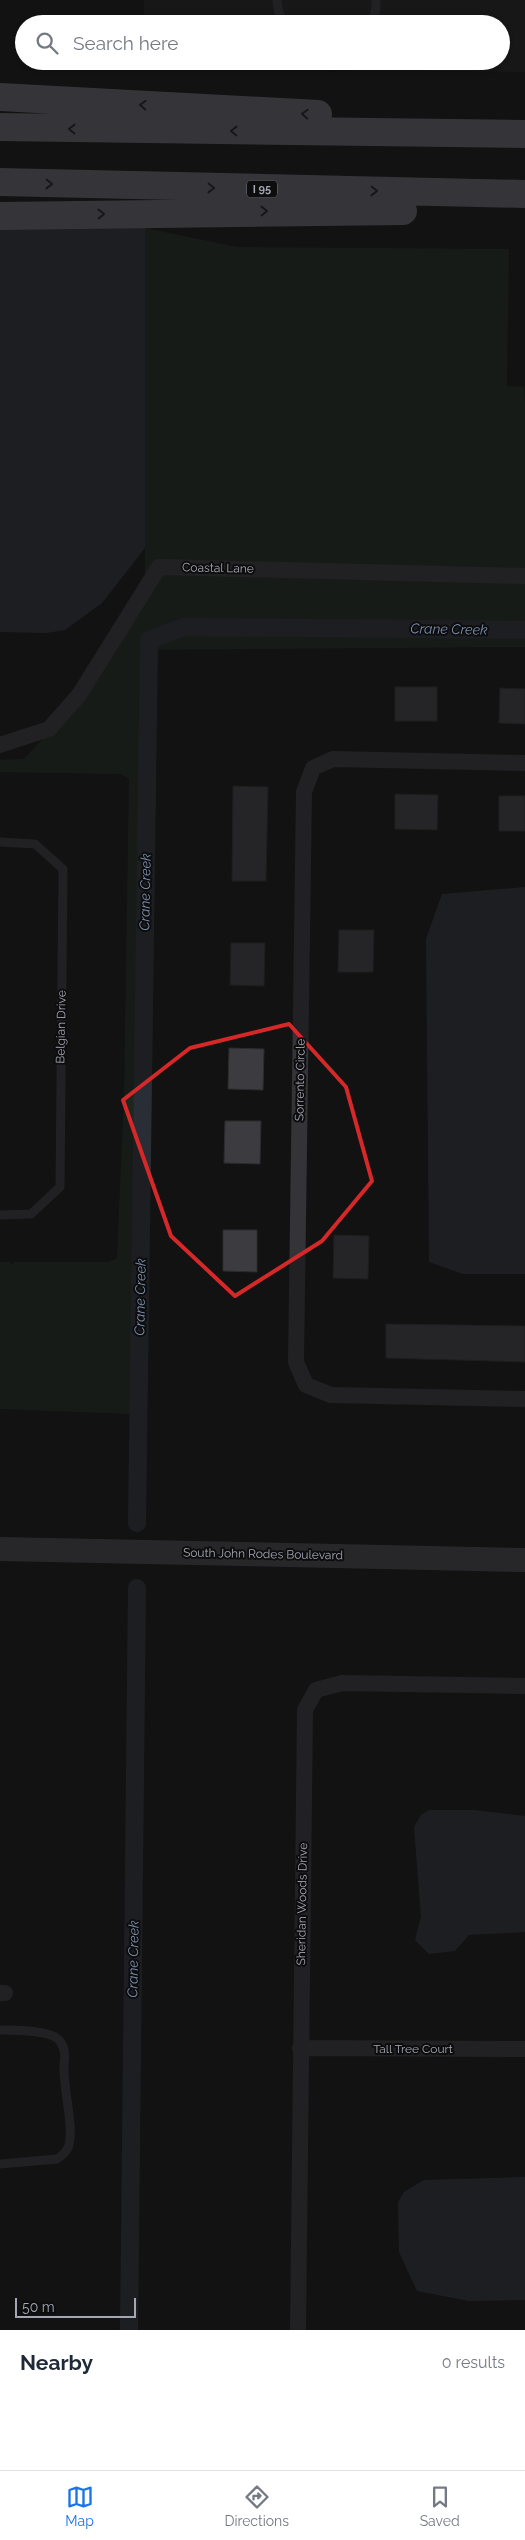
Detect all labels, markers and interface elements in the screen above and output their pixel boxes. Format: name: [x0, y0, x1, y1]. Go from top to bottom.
search box: [15, 15, 510, 70]
icon: search: [33, 29, 61, 57]
text: Search here: [73, 32, 179, 54]
one-way arrow: [139, 100, 147, 111]
one-way arrow: [301, 108, 309, 119]
one-way arrow: [68, 123, 76, 134]
one-way arrow: [230, 126, 238, 136]
one-way arrow: [45, 178, 53, 189]
road number: I 95: [247, 180, 277, 198]
one-way arrow: [207, 182, 215, 193]
one-way arrow: [370, 186, 378, 196]
one-way arrow: [260, 206, 268, 216]
one-way arrow: [98, 209, 105, 219]
street label: Coastal Lane: [182, 560, 254, 576]
water label: Crane Creek: [410, 620, 488, 638]
water label: Crane Creek: [136, 853, 154, 931]
street label: Belgian Drive: [53, 990, 69, 1064]
street label: Sorrento Circle: [292, 1039, 308, 1121]
water label: Crane Creek: [131, 1258, 149, 1336]
street label: South John Rodes Boulevard: [183, 1546, 343, 1562]
street label: Sheridan Woods Drive: [294, 1842, 310, 1966]
water label: Crane Creek: [124, 1920, 142, 1998]
street label: Tall Tree Court: [373, 2042, 453, 2056]
scale bar: [15, 2295, 136, 2318]
text: 50 m: [22, 2299, 55, 2315]
text: Nearby: [20, 2350, 93, 2375]
text: 0 results: [442, 2353, 505, 2372]
tab: Map: [65, 2483, 94, 2529]
tab: Directions: [224, 2483, 289, 2529]
tab: Saved: [420, 2483, 460, 2529]

